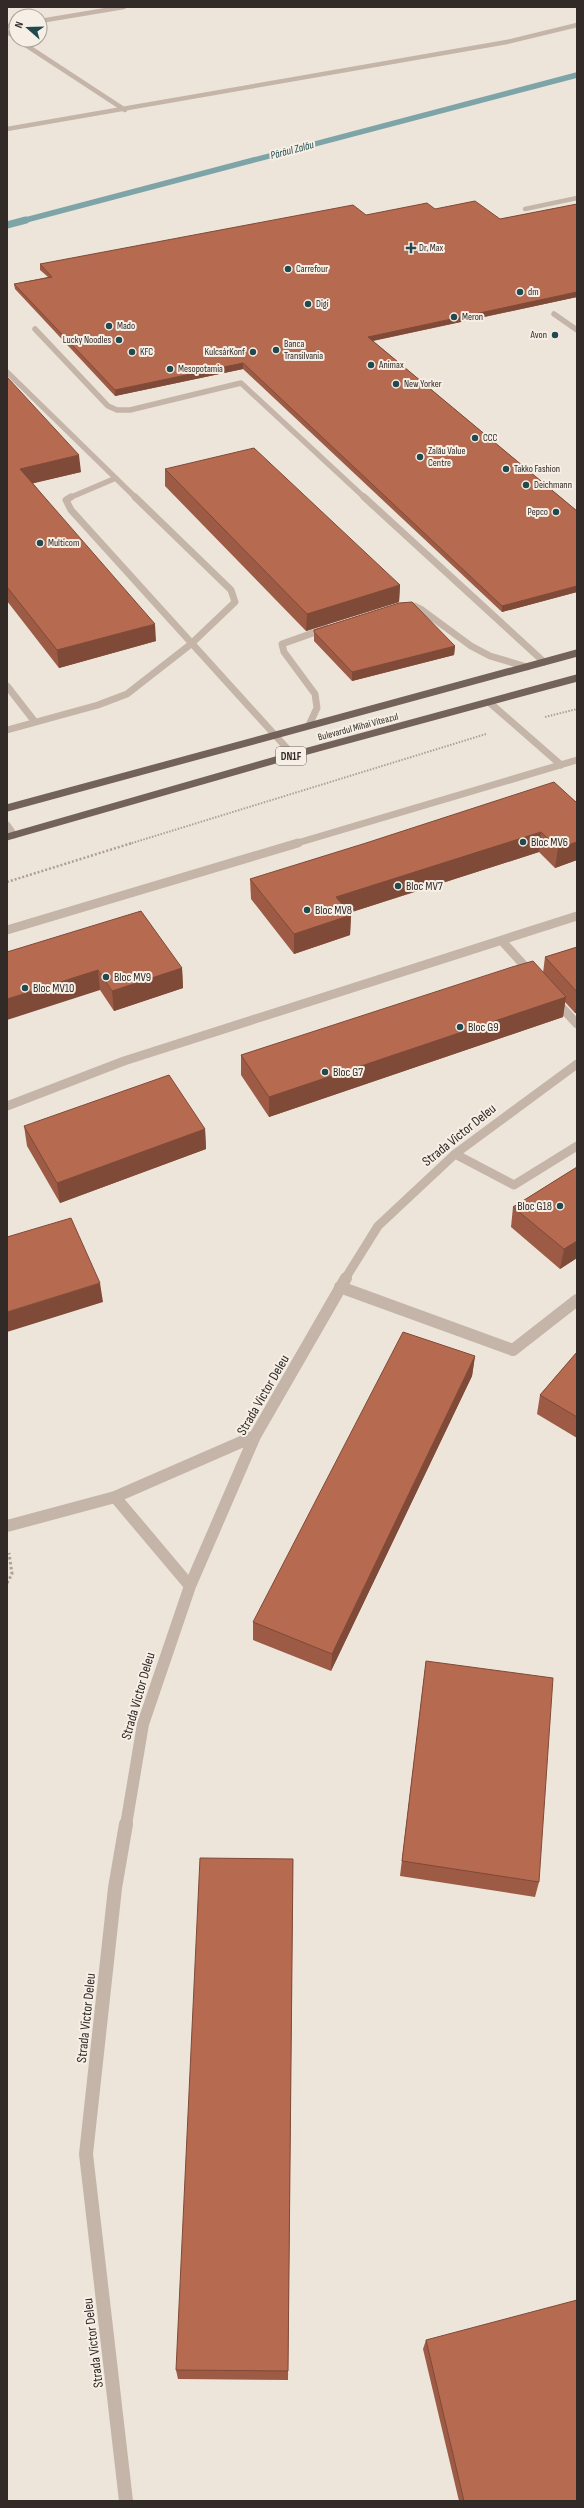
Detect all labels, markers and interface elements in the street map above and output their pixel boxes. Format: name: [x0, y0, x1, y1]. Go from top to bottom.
north arrow: [8, 8, 48, 48]
text: N: [12, 20, 26, 30]
water label: Pârâul Zalău: [269, 138, 316, 162]
place label: Dr. Max: [419, 242, 443, 254]
marker: Dr. Max: [406, 243, 416, 253]
place label: Carrefour: [296, 263, 328, 275]
marker: Carrefour: [283, 264, 293, 274]
place label: dm: [528, 286, 539, 298]
marker: dm: [515, 287, 525, 297]
place label: Digi: [316, 298, 329, 310]
marker: Digi: [303, 299, 313, 309]
place label: Meron: [462, 311, 483, 323]
marker: Meron: [449, 312, 459, 322]
place label: Mado: [117, 320, 135, 332]
marker: Mado: [104, 321, 114, 331]
place label: Avon: [530, 329, 547, 341]
marker: Avon: [550, 330, 560, 340]
place label: Lucky Noodles: [63, 334, 111, 346]
marker: Lucky Noodles: [114, 335, 124, 345]
place label: Banca Transilvania: [284, 338, 323, 362]
marker: Banca Transilvania: [271, 345, 281, 355]
place label: KFC: [140, 346, 153, 358]
place label: KulcsárKonf: [205, 346, 245, 358]
marker: KFC: [127, 347, 137, 357]
marker: KulcsárKonf: [248, 347, 258, 357]
place label: Animax: [378, 359, 404, 371]
marker: Animax: [366, 360, 376, 370]
place label: Mesopotamia: [178, 363, 223, 375]
marker: Mesopotamia: [165, 364, 175, 374]
place label: New Yorker: [404, 378, 442, 390]
marker: New Yorker: [391, 379, 401, 389]
place label: CCC: [483, 432, 498, 444]
marker: CCC: [470, 433, 480, 443]
place label: Zalău Value Centre: [428, 445, 465, 469]
marker: Zalău Value Centre: [415, 452, 425, 462]
place label: Takko Fashion: [514, 463, 560, 475]
marker: Takko Fashion: [501, 464, 511, 474]
place label: Deichmann: [534, 479, 572, 491]
marker: Deichmann: [521, 480, 531, 490]
place label: Pepco: [528, 506, 548, 518]
marker: Pepco: [551, 507, 561, 517]
place label: Multicom: [48, 537, 79, 549]
marker: Multicom: [35, 538, 45, 548]
street label: Bulevardul Mihai Viteazul: [316, 710, 400, 744]
road number: DN1F: [276, 747, 306, 765]
place label: Bloc MV6: [531, 835, 568, 850]
marker: Bloc MV6: [518, 837, 528, 847]
place label: Bloc MV7: [406, 879, 443, 894]
marker: Bloc MV7: [393, 881, 403, 891]
place label: Bloc MV8: [315, 903, 352, 918]
marker: Bloc MV8: [302, 905, 312, 915]
place label: Bloc MV9: [114, 970, 151, 985]
marker: Bloc MV9: [101, 972, 111, 982]
place label: Bloc MV10: [33, 981, 74, 996]
marker: Bloc MV10: [20, 983, 30, 993]
place label: Bloc G9: [468, 1020, 499, 1035]
marker: Bloc G9: [455, 1022, 465, 1032]
place label: Bloc G7: [333, 1065, 363, 1080]
marker: Bloc G7: [320, 1067, 330, 1077]
street label: Strada Victor Deleu: [419, 1100, 499, 1170]
place label: Bloc G18: [517, 1199, 552, 1214]
marker: Bloc G18: [555, 1201, 565, 1211]
street label: Strada Victor Deleu: [233, 1352, 293, 1438]
street label: Strada Victor Deleu: [117, 1650, 159, 1742]
street label: Strada Victor Deleu: [73, 1972, 99, 2064]
street label: Strada Victor Deleu: [79, 2297, 107, 2389]

